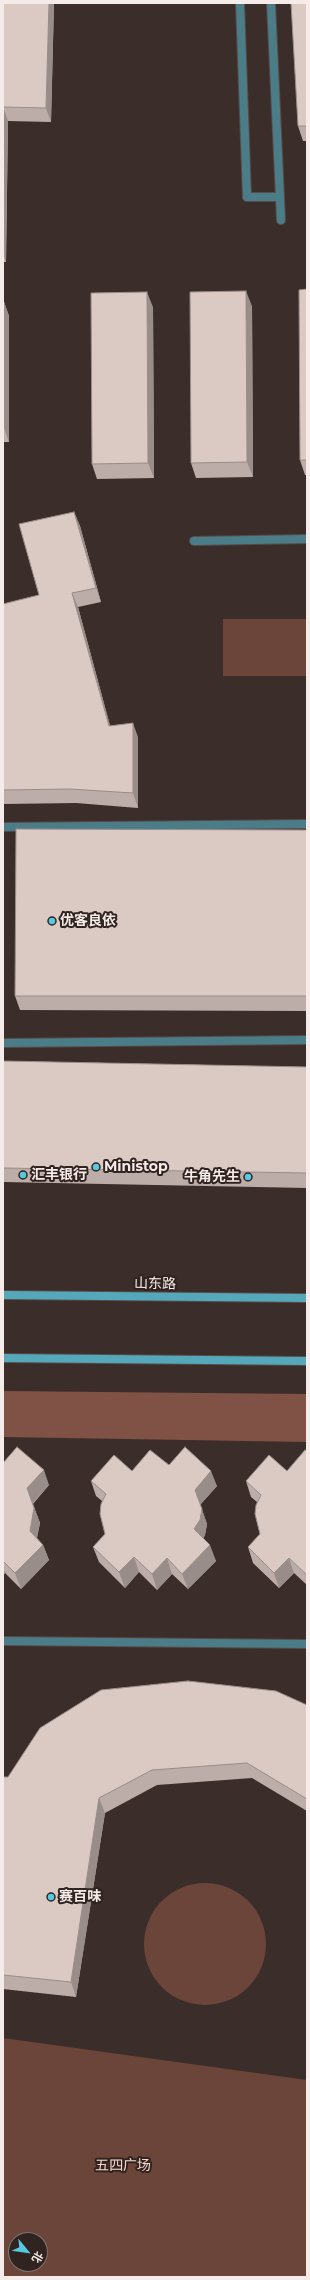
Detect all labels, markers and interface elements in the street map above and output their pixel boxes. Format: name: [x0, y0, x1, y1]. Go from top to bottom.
place label: 优客良依: [60, 913, 116, 929]
marker: 优客良依: [47, 916, 57, 926]
place label: Ministop: [104, 1159, 168, 1175]
marker: Ministop: [91, 1162, 101, 1172]
place label: 汇丰银行: [31, 1167, 87, 1183]
place label: 牛角先生: [184, 1169, 240, 1185]
marker: 汇丰银行: [18, 1170, 28, 1180]
marker: 牛角先生: [243, 1172, 253, 1182]
street label: 山东路: [134, 1275, 176, 1293]
place label: 赛百味: [59, 1889, 101, 1905]
marker: 赛百味: [46, 1892, 56, 1902]
park label: 五四广场: [95, 2158, 151, 2174]
north arrow: [8, 2232, 48, 2272]
text: 北: [29, 2249, 46, 2266]

